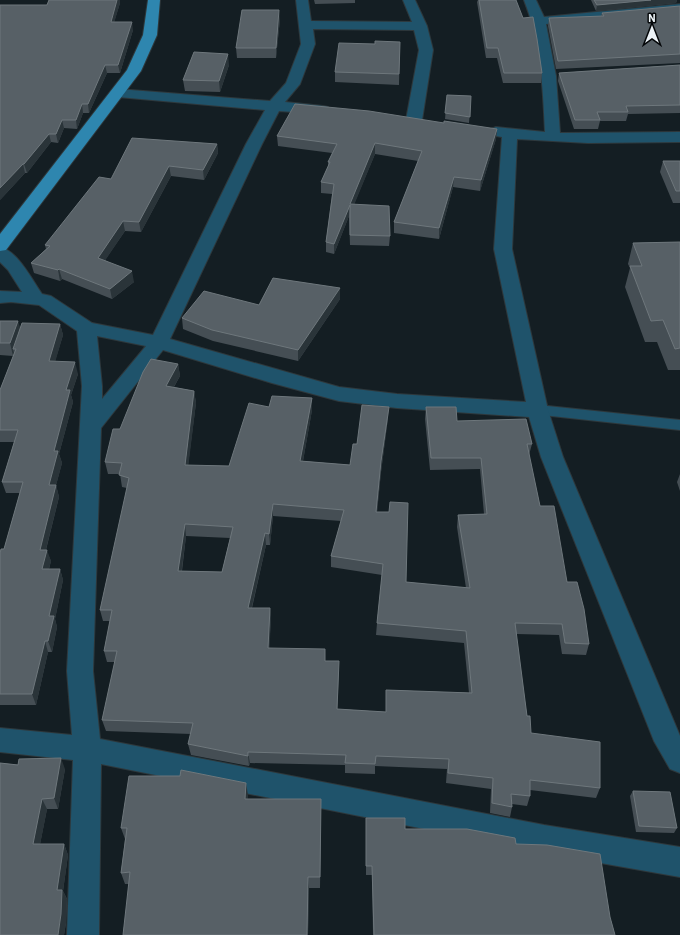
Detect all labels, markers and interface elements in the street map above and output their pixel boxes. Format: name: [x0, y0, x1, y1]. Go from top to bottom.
north arrow: [632, 8, 672, 48]
text: N: [648, 11, 656, 24]

